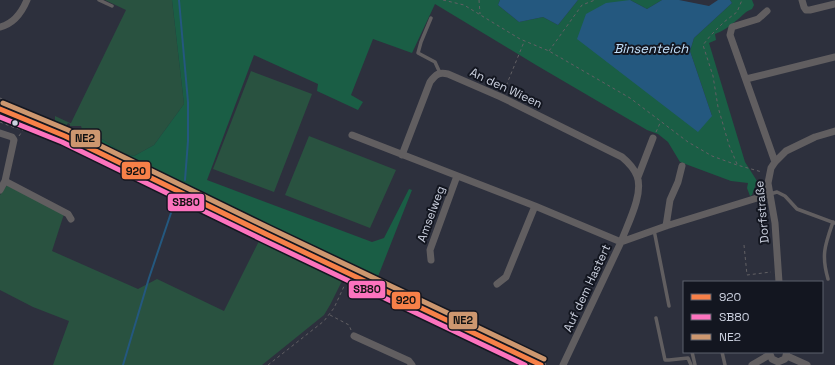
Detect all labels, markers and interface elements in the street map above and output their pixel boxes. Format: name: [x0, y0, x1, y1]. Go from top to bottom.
water label: Binsenteich: [614, 40, 689, 57]
street label: An den Wieen: [467, 64, 545, 112]
unlabelled marker: [10, 118, 20, 128]
line badge: NE2: [70, 129, 101, 148]
text: NE2: [75, 131, 95, 145]
line badge: 920: [121, 161, 151, 180]
text: 920: [126, 164, 146, 178]
street label: Dorfstraße: [751, 180, 773, 244]
street label: Amselweg: [413, 184, 449, 244]
line badge: SB80: [167, 193, 205, 212]
text: SB80: [172, 195, 200, 209]
street label: Auf dem Hastert: [560, 242, 614, 334]
line badge: SB80: [348, 280, 386, 299]
legend: [683, 281, 823, 353]
text: SB80: [353, 282, 381, 296]
text: 920: [719, 289, 741, 305]
line badge: 920: [391, 291, 421, 310]
text: 920: [396, 293, 416, 307]
text: SB80: [719, 309, 749, 325]
line badge: NE2: [448, 311, 478, 330]
text: NE2: [453, 313, 473, 327]
text: NE2: [719, 329, 741, 345]

